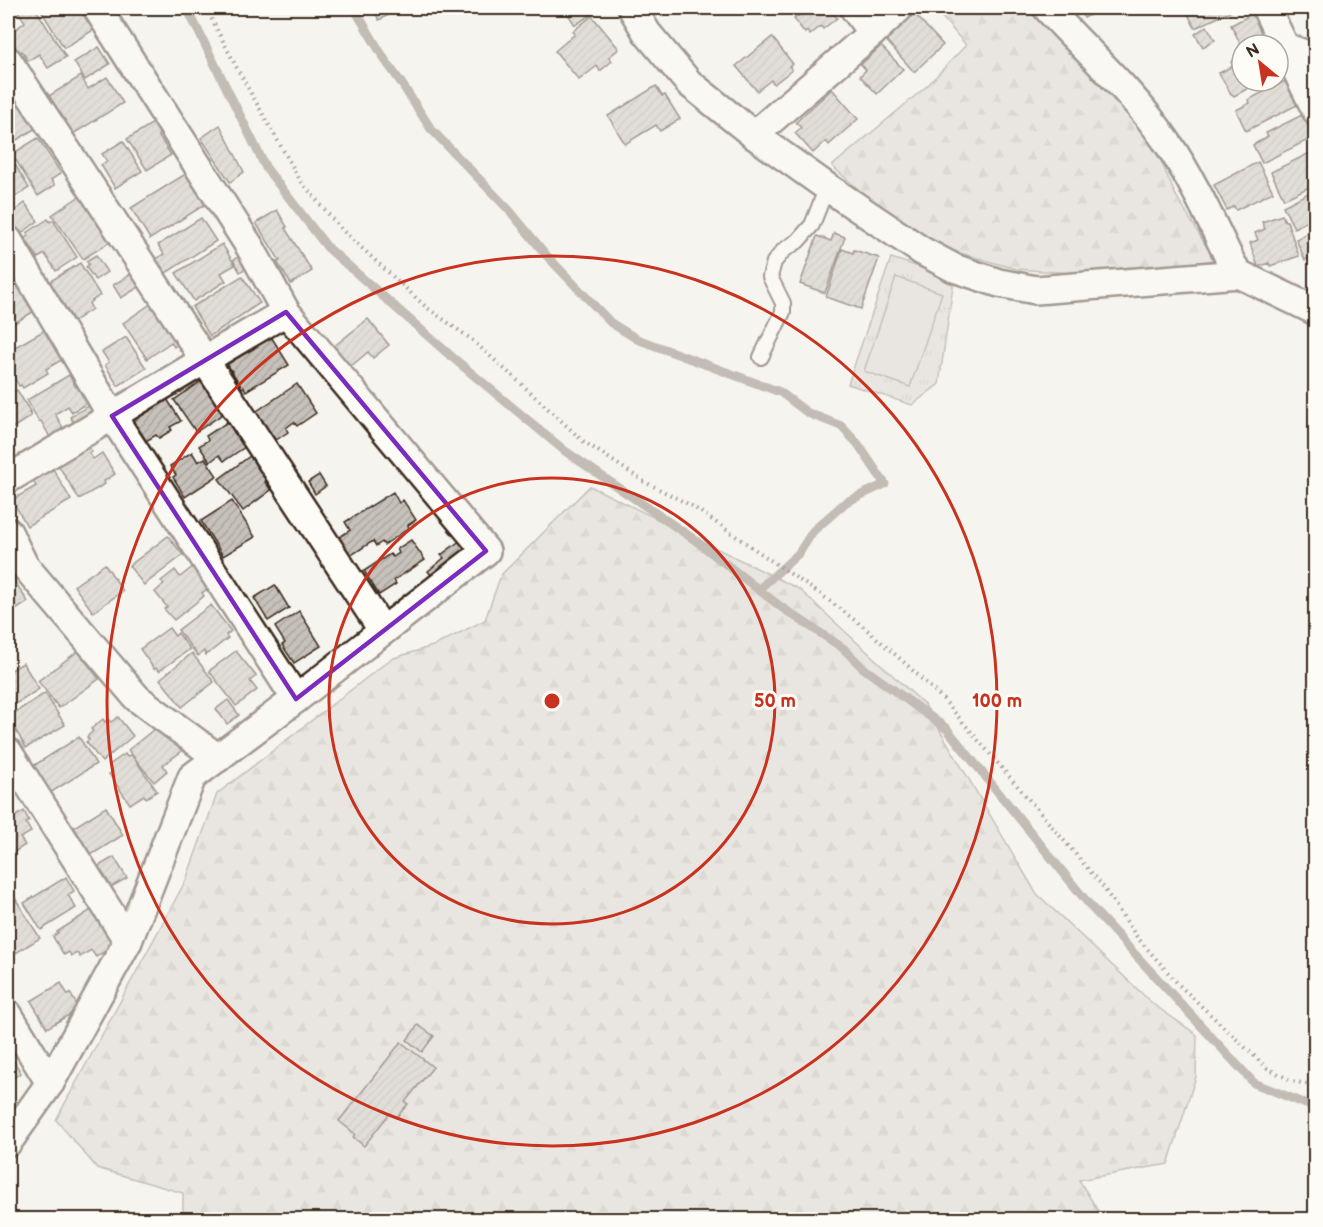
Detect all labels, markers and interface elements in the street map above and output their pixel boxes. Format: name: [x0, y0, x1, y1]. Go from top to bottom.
north arrow: [1230, 33, 1290, 93]
text: N: [1243, 40, 1263, 63]
centre of rings: [542, 691, 562, 711]
text: 50 m: [754, 691, 796, 712]
text: 100 m: [972, 691, 1022, 712]

